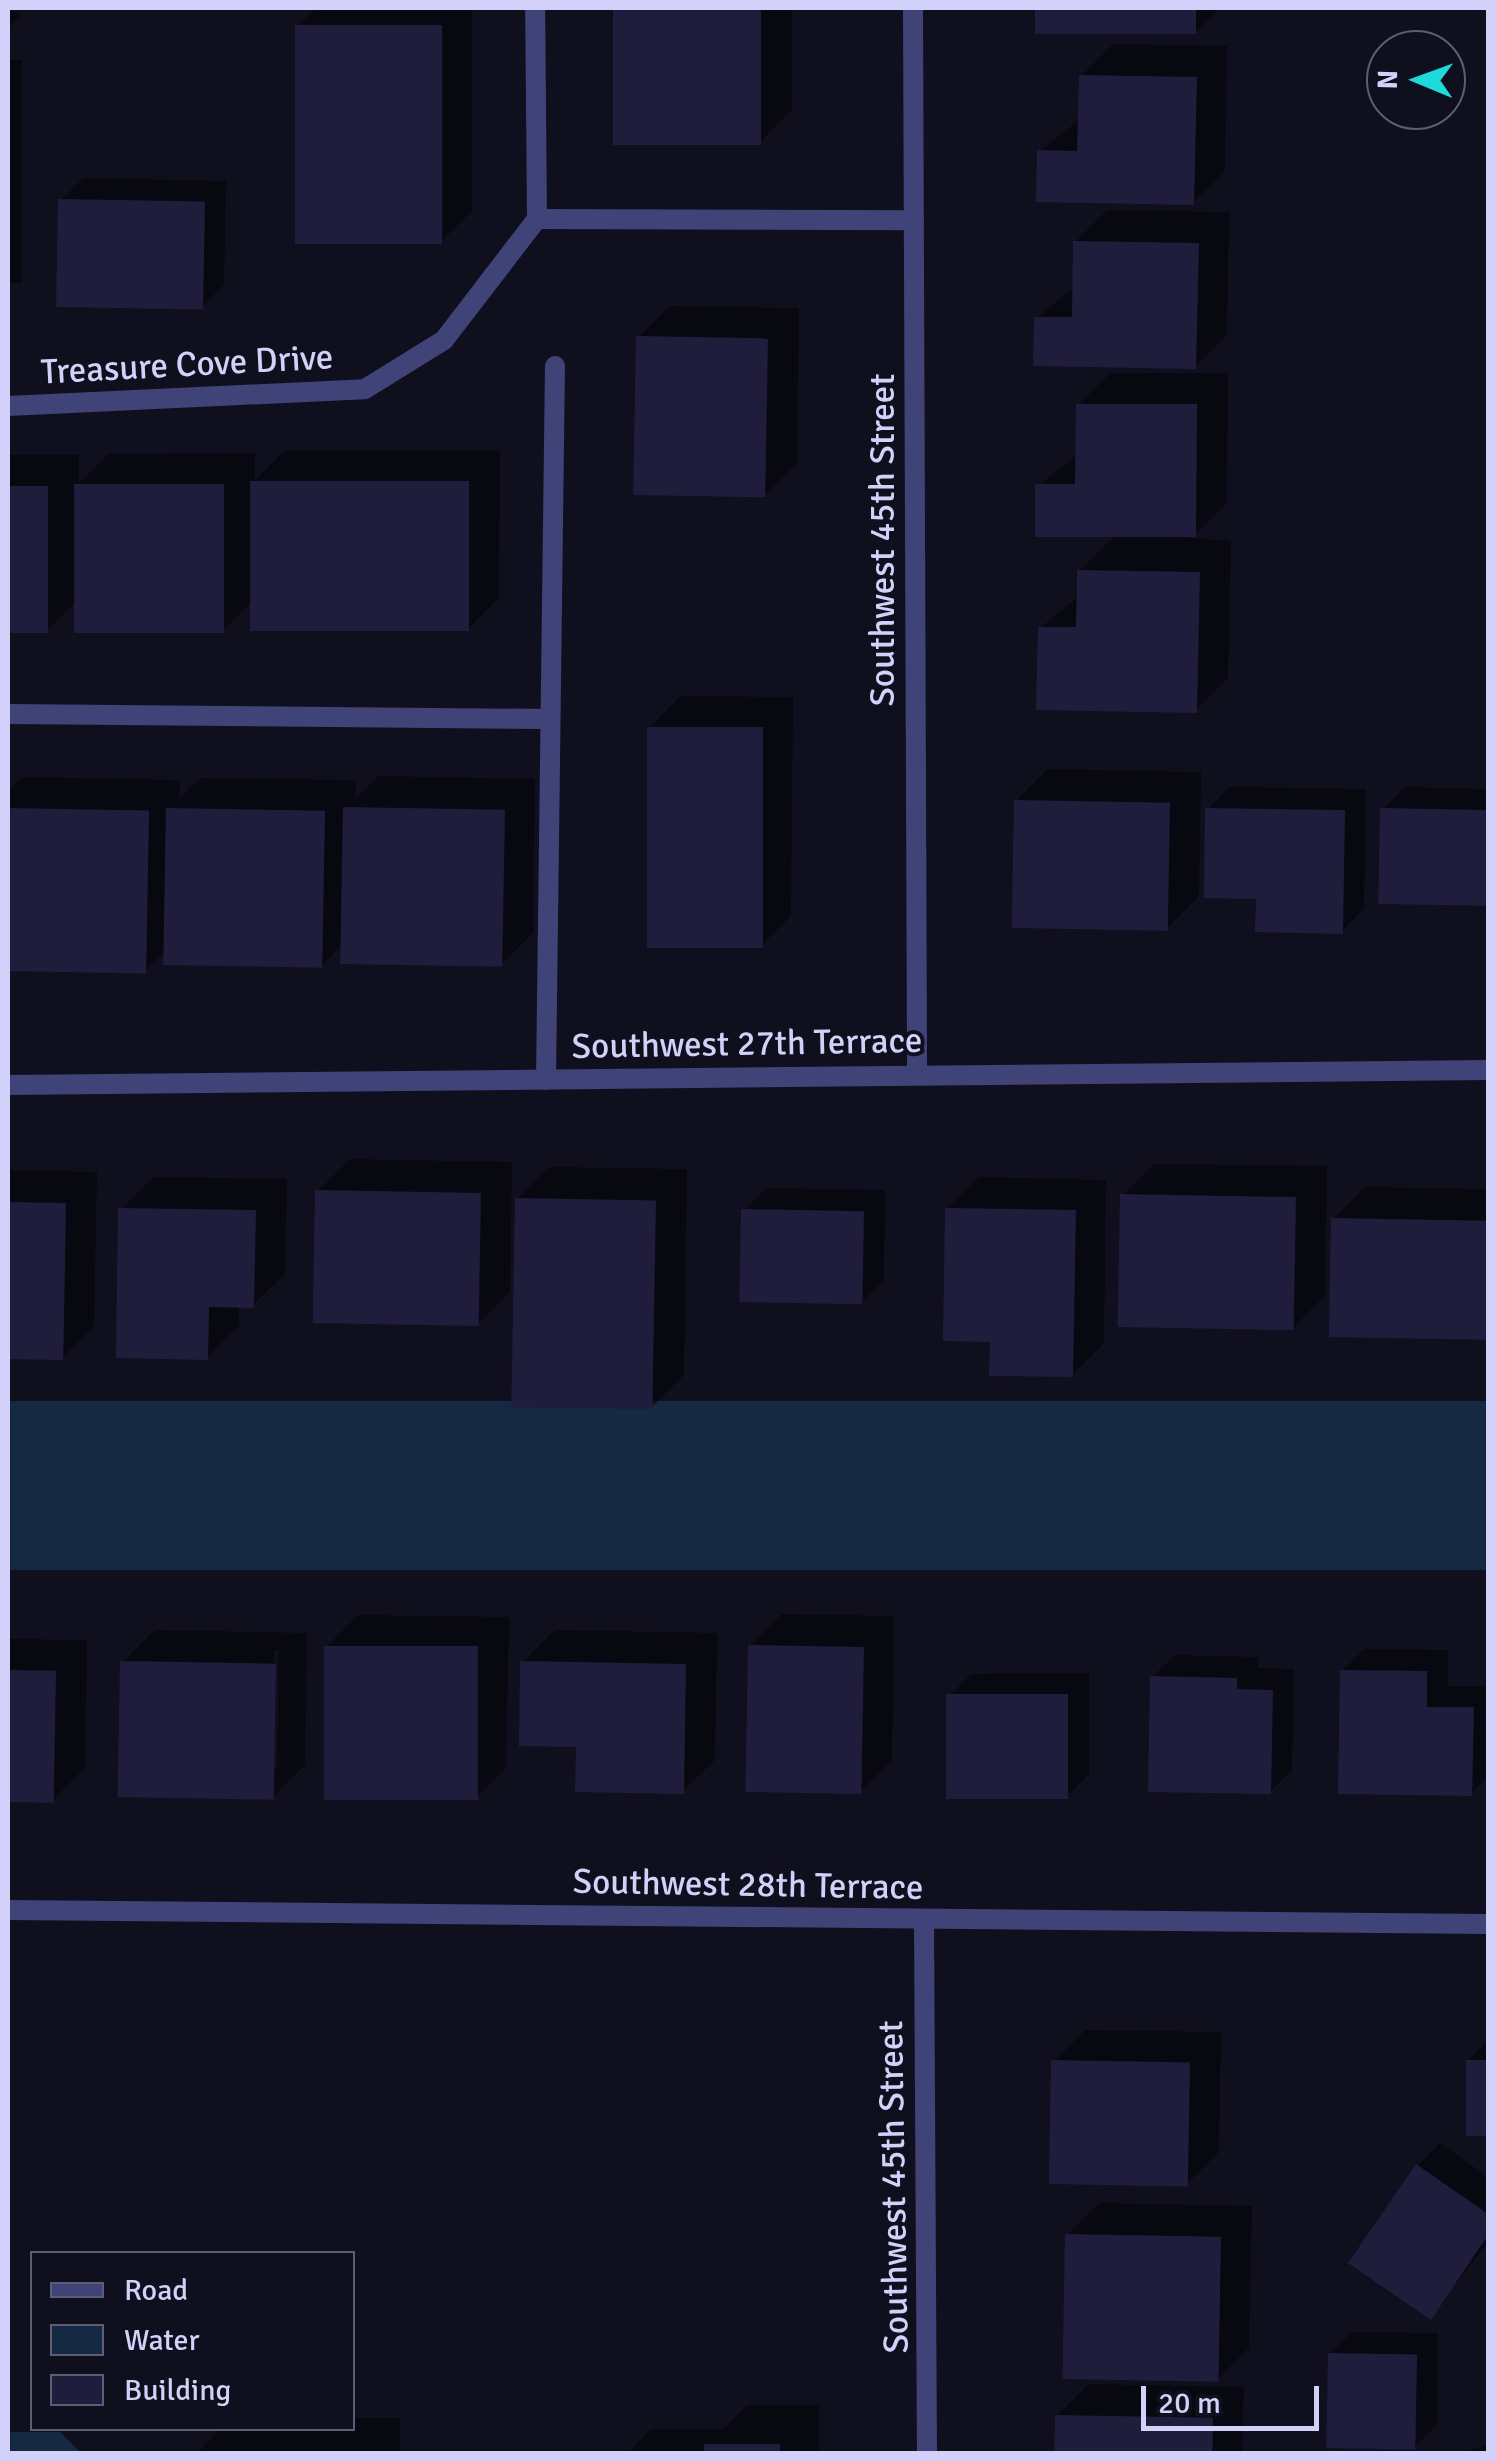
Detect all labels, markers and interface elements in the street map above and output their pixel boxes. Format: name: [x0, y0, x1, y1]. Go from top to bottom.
north arrow: [1366, 30, 1466, 130]
text: N: [1371, 69, 1405, 90]
street label: Treasure Cove Drive: [40, 336, 334, 394]
street label: Southwest 45th Street: [862, 373, 904, 707]
street label: Southwest 27th Terrace: [571, 1020, 923, 1068]
street label: Southwest 28th Terrace: [572, 1861, 924, 1909]
street label: Southwest 45th Street: [870, 2020, 918, 2354]
legend: [30, 2251, 355, 2431]
text: Road: [124, 2272, 188, 2309]
text: Water: [124, 2322, 200, 2359]
scale bar: [1146, 2366, 1324, 2428]
text: Building: [124, 2372, 231, 2409]
text: 20 m: [1158, 2385, 1221, 2422]

